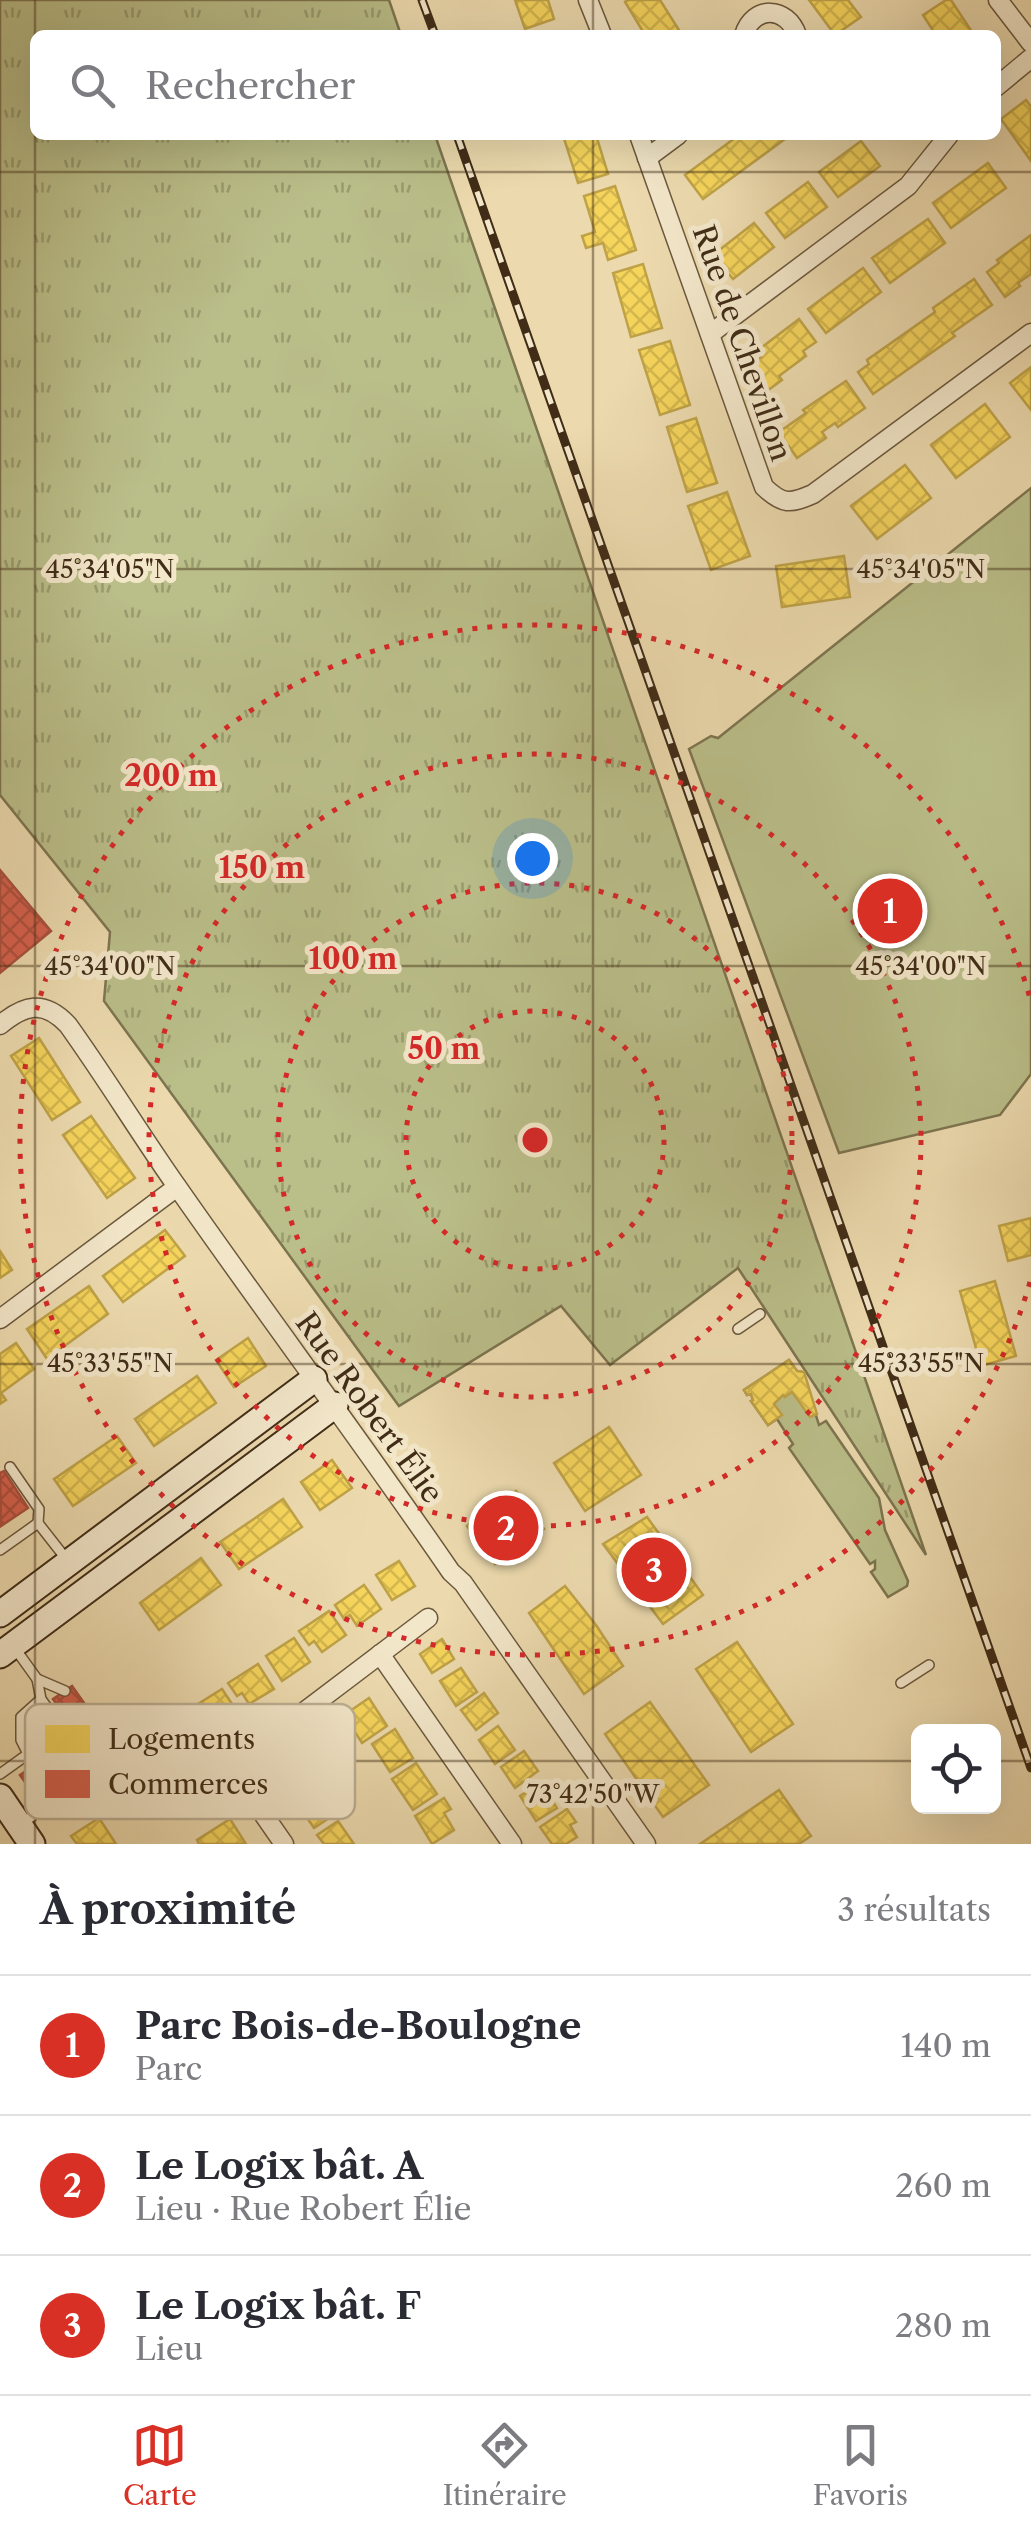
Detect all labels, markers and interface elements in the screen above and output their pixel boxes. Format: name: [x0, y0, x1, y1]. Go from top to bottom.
search box: [30, 30, 1001, 140]
icon: search: [65, 58, 120, 113]
text: Rechercher: [145, 62, 355, 109]
street label: Rue de Chevillon: [685, 220, 800, 466]
text: 45°34'05"N: [46, 554, 174, 585]
text: 45°34'05"N: [857, 554, 985, 585]
text: 200 m: [124, 757, 218, 794]
your location: [507, 833, 558, 884]
text: 150 m: [219, 849, 305, 886]
pin: 1: [858, 874, 922, 948]
text: 100 m: [309, 940, 398, 977]
text: 45°34'00"N: [44, 951, 176, 982]
text: 45°34'00"N: [855, 951, 987, 982]
text: 50 m: [407, 1030, 481, 1067]
centre of rings: [517, 1122, 553, 1158]
street label: Rue Robert Élie: [288, 1305, 451, 1510]
text: 45°33'55"N: [47, 1348, 173, 1379]
text: 45°33'55"N: [858, 1348, 984, 1379]
pin: 2: [474, 1490, 538, 1566]
pin: 3: [622, 1532, 686, 1608]
legend: [25, 1704, 355, 1819]
text: Logements: [108, 1722, 255, 1756]
map controls: [911, 1724, 1001, 1814]
button: locate: [911, 1724, 1001, 1814]
text: Commerces: [108, 1767, 269, 1801]
text: 73°42'50"W: [527, 1779, 660, 1810]
text: À proximité: [40, 1883, 296, 1935]
text: 3 résultats: [837, 1890, 991, 1929]
text: Parc Bois-de-Boulogne: [135, 2002, 582, 2049]
text: 1: [65, 2026, 80, 2065]
text: 140 m: [900, 2026, 991, 2065]
text: Parc: [135, 2049, 202, 2088]
text: Le Logix bât. A: [135, 2142, 423, 2189]
text: 2: [63, 2166, 82, 2205]
text: 260 m: [895, 2166, 991, 2205]
text: Lieu · Rue Robert Élie: [135, 2189, 471, 2228]
text: Le Logix bât. F: [135, 2282, 421, 2329]
text: 3: [63, 2306, 82, 2345]
text: 280 m: [895, 2306, 991, 2345]
text: Lieu: [135, 2329, 203, 2368]
tab: Carte: [123, 2418, 197, 2512]
tab: Itinéraire: [443, 2418, 567, 2512]
tab: Favoris: [813, 2418, 908, 2512]

